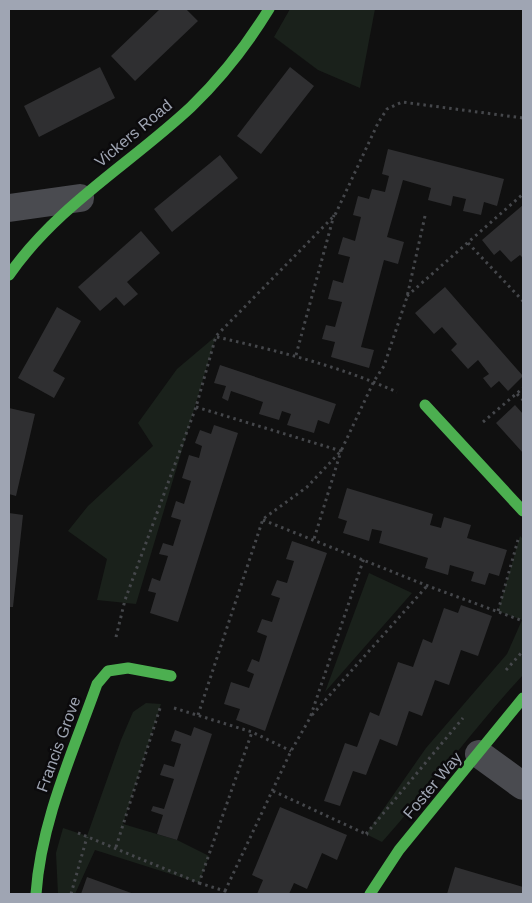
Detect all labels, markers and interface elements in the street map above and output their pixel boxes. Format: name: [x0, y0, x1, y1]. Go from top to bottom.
street label: Vickers Road: [92, 96, 175, 170]
street label: Francis Grove: [33, 694, 84, 794]
street label: Foster Way: [400, 749, 465, 822]

